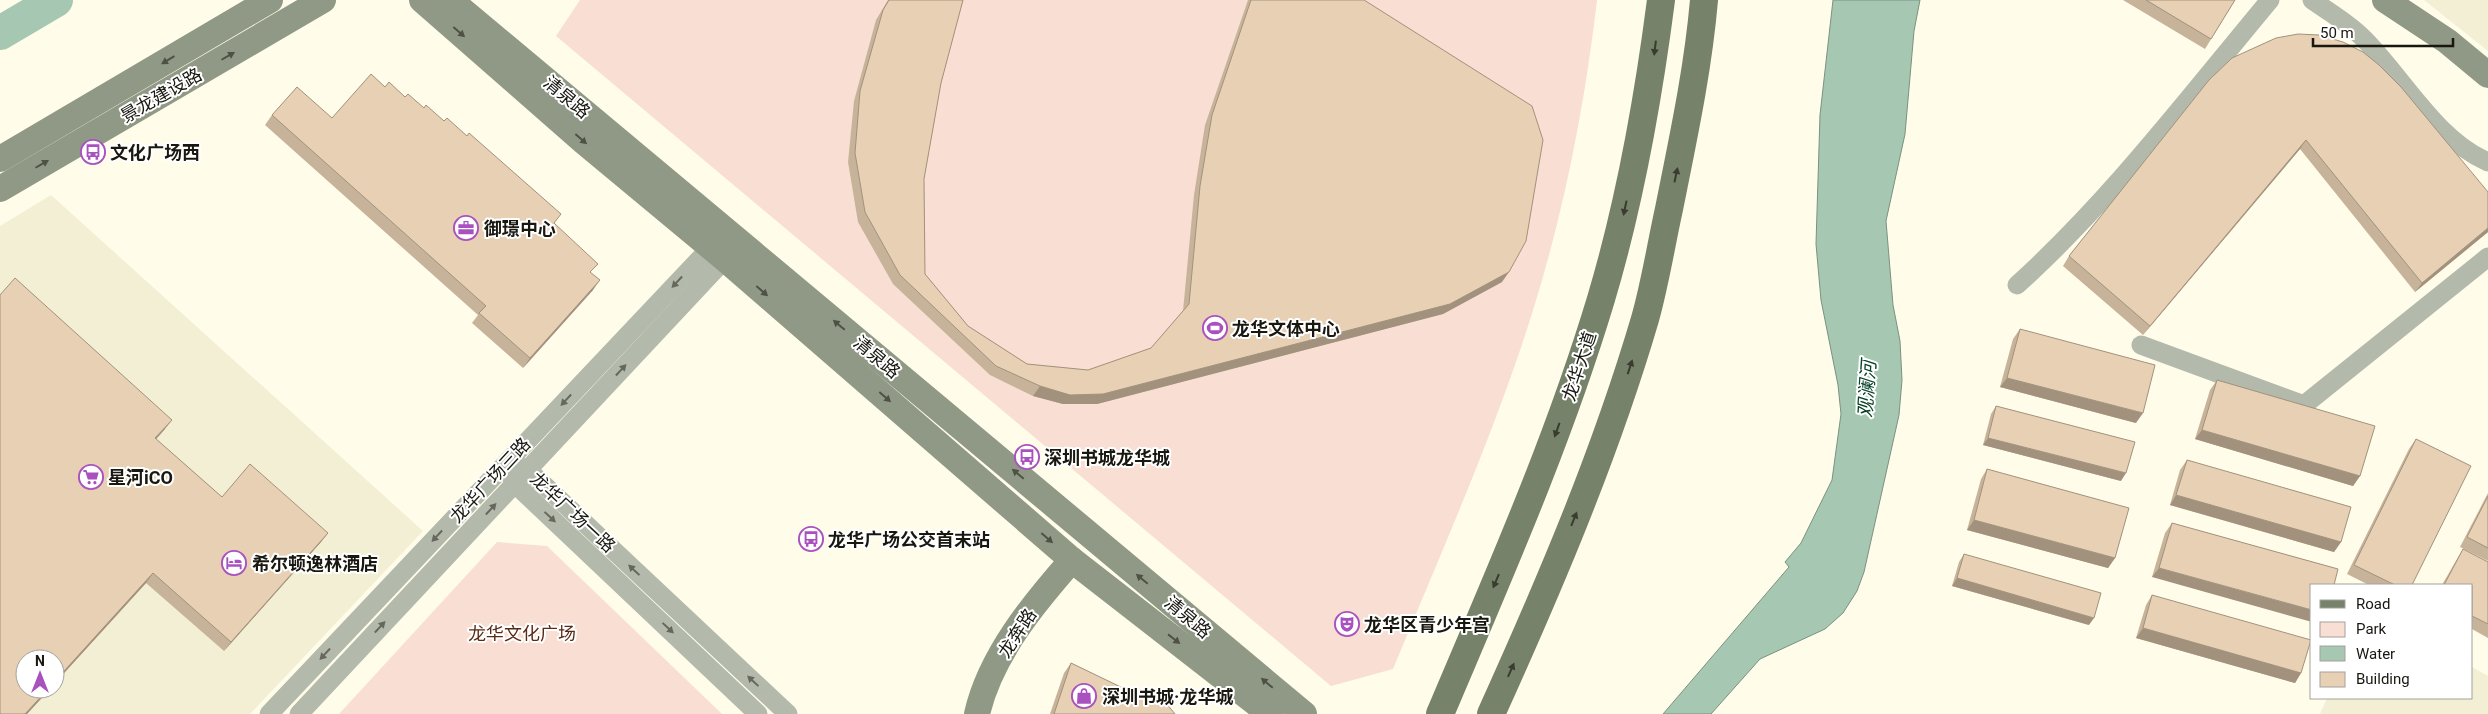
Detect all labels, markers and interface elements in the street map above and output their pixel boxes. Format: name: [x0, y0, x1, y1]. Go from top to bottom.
scale bar: [2313, 15, 2453, 47]
text: 50 m: [2320, 24, 2354, 42]
one-way arrow: [452, 26, 464, 38]
one-way arrow: [1651, 41, 1659, 57]
one-way arrow: [221, 51, 234, 60]
one-way arrow: [161, 56, 174, 65]
street label: 景龙建设路: [117, 63, 205, 127]
street label: 清泉路: [540, 72, 594, 122]
one-way arrow: [575, 133, 587, 145]
bus stop icon: 文化广场西: [80, 139, 106, 165]
place label: 文化广场西: [110, 142, 200, 163]
one-way arrow: [36, 160, 49, 169]
one-way arrow: [1672, 168, 1680, 183]
one-way arrow: [1620, 200, 1628, 216]
office icon: 御璟中心: [453, 215, 479, 241]
place label: 御璟中心: [483, 218, 556, 239]
one-way arrow: [671, 276, 683, 288]
one-way arrow: [755, 285, 768, 296]
sports icon: 龙华文体中心: [1202, 315, 1228, 341]
place label: 龙华文体中心: [1232, 318, 1340, 339]
one-way arrow: [833, 320, 846, 331]
street label: 龙华大道: [1558, 329, 1600, 403]
street label: 清泉路: [850, 332, 904, 382]
water label: 观澜河: [1854, 356, 1881, 418]
one-way arrow: [1626, 359, 1634, 374]
one-way arrow: [615, 364, 627, 376]
one-way arrow: [878, 392, 891, 403]
one-way arrow: [560, 394, 572, 406]
one-way arrow: [1553, 423, 1560, 438]
street label: 龙华广场三路: [445, 433, 535, 527]
bus stop icon: 深圳书城龙华城: [1014, 444, 1040, 470]
place label: 深圳书城龙华城: [1044, 447, 1170, 468]
supermarket icon: 星河iCO: [78, 464, 104, 490]
place label: 星河iCO: [108, 467, 173, 488]
street label: 龙华广场一路: [526, 467, 620, 557]
one-way arrow: [1011, 469, 1024, 480]
one-way arrow: [485, 503, 497, 515]
one-way arrow: [544, 510, 556, 522]
one-way arrow: [1570, 512, 1578, 527]
bus stop icon: 龙华广场公交首末站: [798, 526, 824, 552]
place label: 龙华广场公交首末站: [828, 529, 990, 550]
one-way arrow: [431, 530, 443, 542]
one-way arrow: [1040, 533, 1053, 544]
hotel icon: 希尔顿逸林酒店: [221, 550, 247, 576]
place label: 希尔顿逸林酒店: [252, 553, 378, 574]
one-way arrow: [629, 564, 641, 576]
one-way arrow: [1136, 573, 1149, 584]
one-way arrow: [1492, 574, 1500, 588]
legend: [2310, 584, 2473, 699]
street label: 清泉路: [1161, 592, 1215, 642]
text: Road: [2356, 595, 2390, 613]
street label: 龙奔路: [993, 605, 1041, 661]
theatre icon: 龙华区青少年宫: [1334, 611, 1360, 637]
place label: 龙华区青少年宫: [1364, 614, 1490, 635]
text: Park: [2356, 620, 2387, 638]
one-way arrow: [374, 622, 386, 634]
one-way arrow: [661, 622, 673, 634]
park label: 龙华文化广场: [468, 623, 576, 644]
one-way arrow: [1167, 634, 1180, 645]
text: Water: [2356, 645, 2395, 663]
one-way arrow: [319, 648, 331, 660]
north arrow: [15, 649, 65, 699]
text: N: [35, 653, 45, 669]
one-way arrow: [1508, 663, 1516, 677]
text: Building: [2356, 670, 2410, 688]
one-way arrow: [747, 675, 759, 687]
one-way arrow: [1261, 677, 1274, 688]
shop icon: 深圳书城·龙华城: [1071, 683, 1097, 709]
place label: 深圳书城·龙华城: [1102, 686, 1233, 707]

